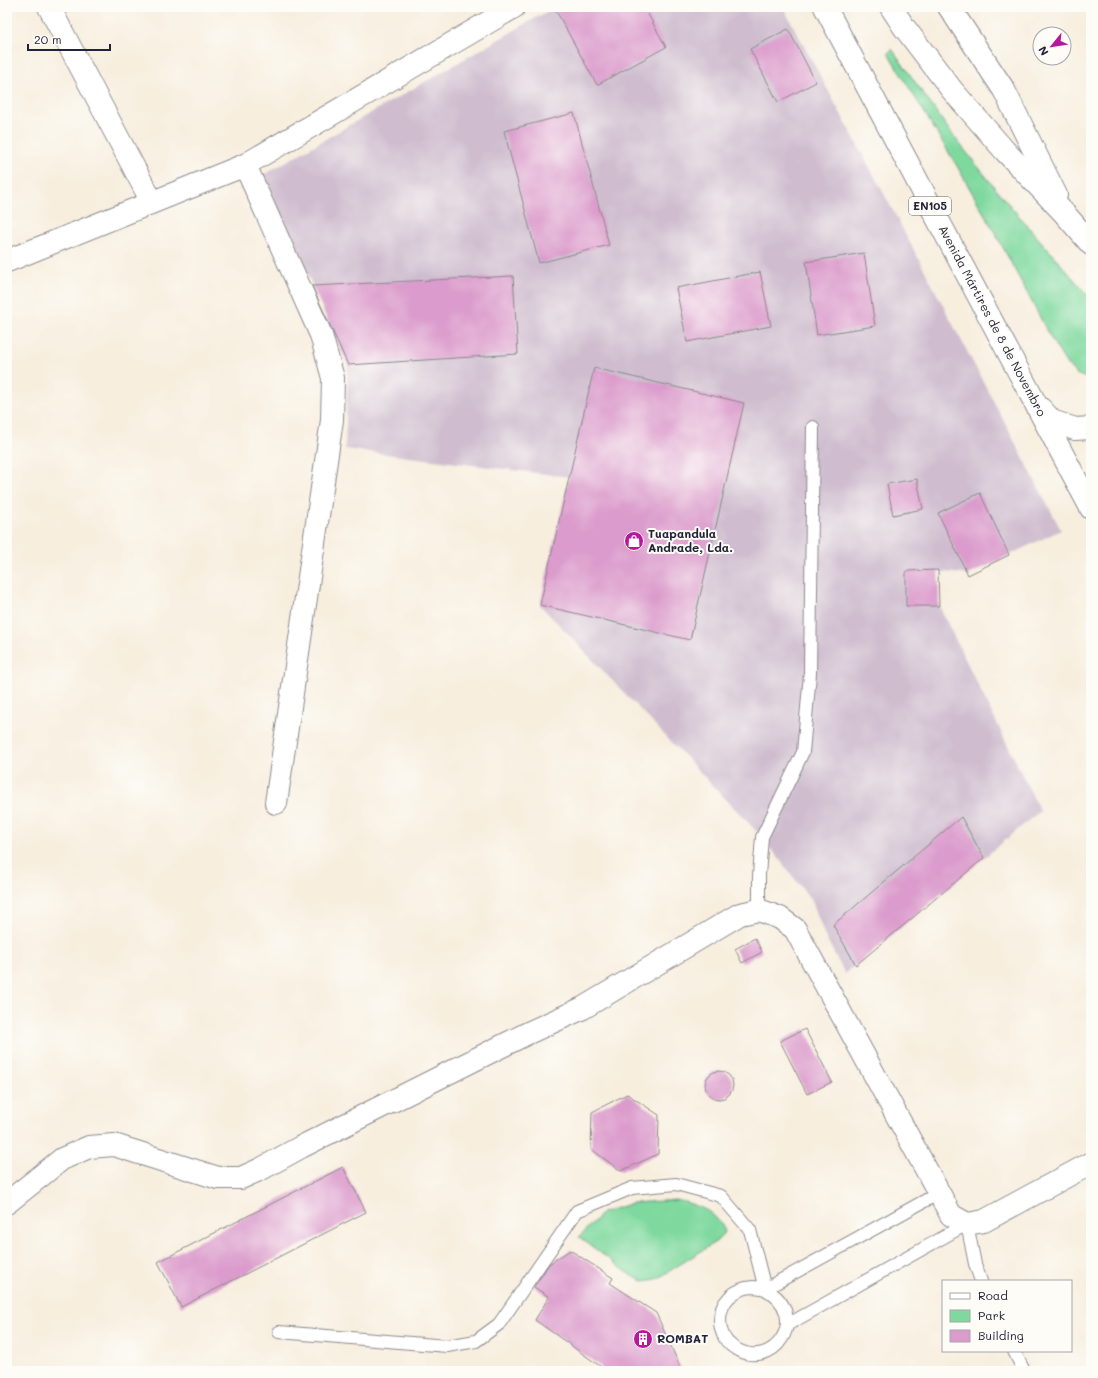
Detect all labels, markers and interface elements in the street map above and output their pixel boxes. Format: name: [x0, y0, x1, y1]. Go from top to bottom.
scale bar: [28, 26, 110, 52]
north arrow: [1032, 26, 1072, 66]
text: 20 m: [34, 31, 62, 47]
text: N: [1034, 44, 1051, 59]
road number: EN105: [909, 197, 951, 215]
street label: Avenida Mártires de 8 de Novembro: [936, 222, 1050, 419]
place label: Tuapandula Andrade, Lda.: [648, 525, 733, 555]
shop icon: Tuapandula Andrade, Lda.: [623, 530, 645, 552]
legend: [942, 1280, 1072, 1352]
text: Road: [978, 1287, 1008, 1303]
text: Park: [978, 1307, 1005, 1323]
text: Building: [978, 1327, 1024, 1343]
building icon: ROMBAT: [632, 1328, 654, 1350]
place label: ROMBAT: [657, 1330, 708, 1346]

